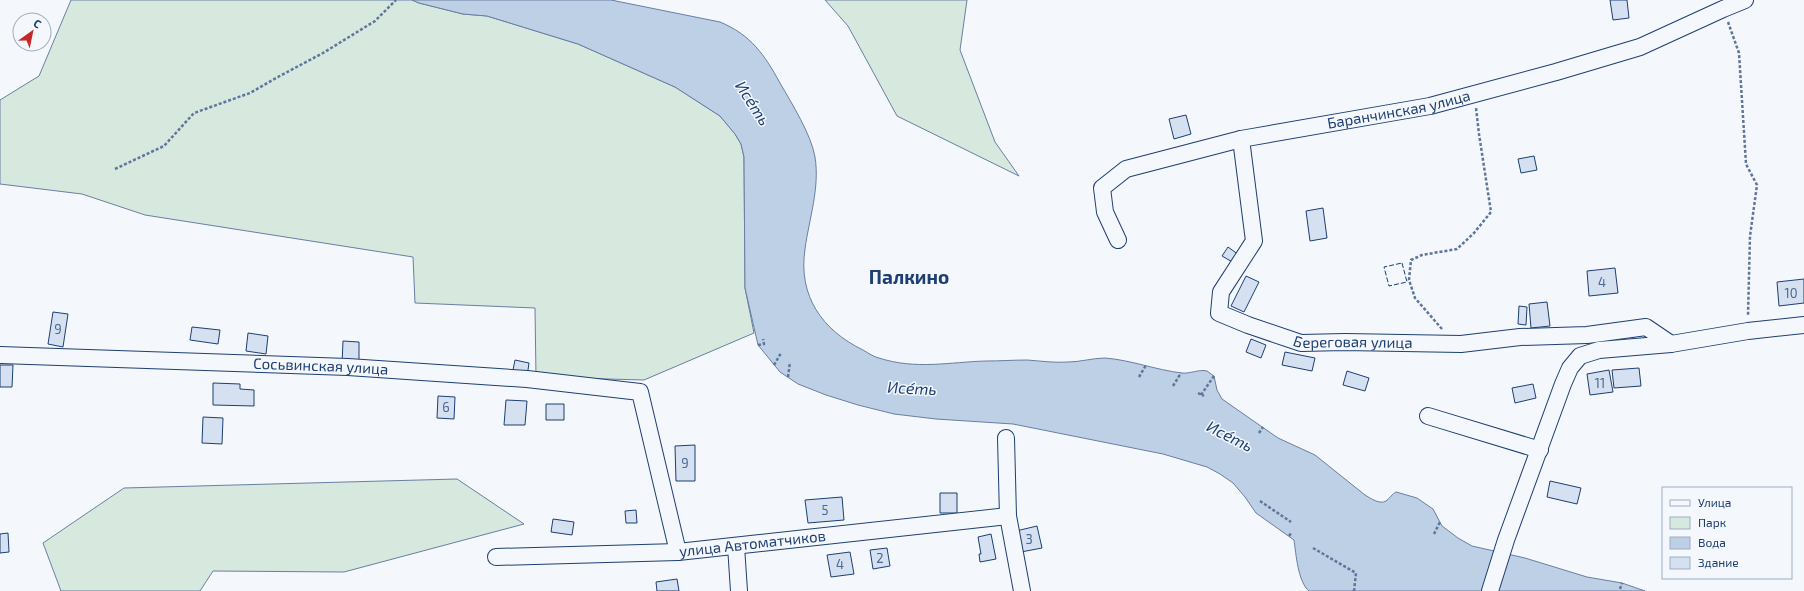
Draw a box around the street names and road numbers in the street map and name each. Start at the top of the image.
street label: Баранчинская улица [1326,86,1472,132]
street label: Береговая улица [1291,331,1413,352]
street label: Сосьвинская улица [253,354,389,378]
street label: улица Автоматчиков [678,526,827,561]

